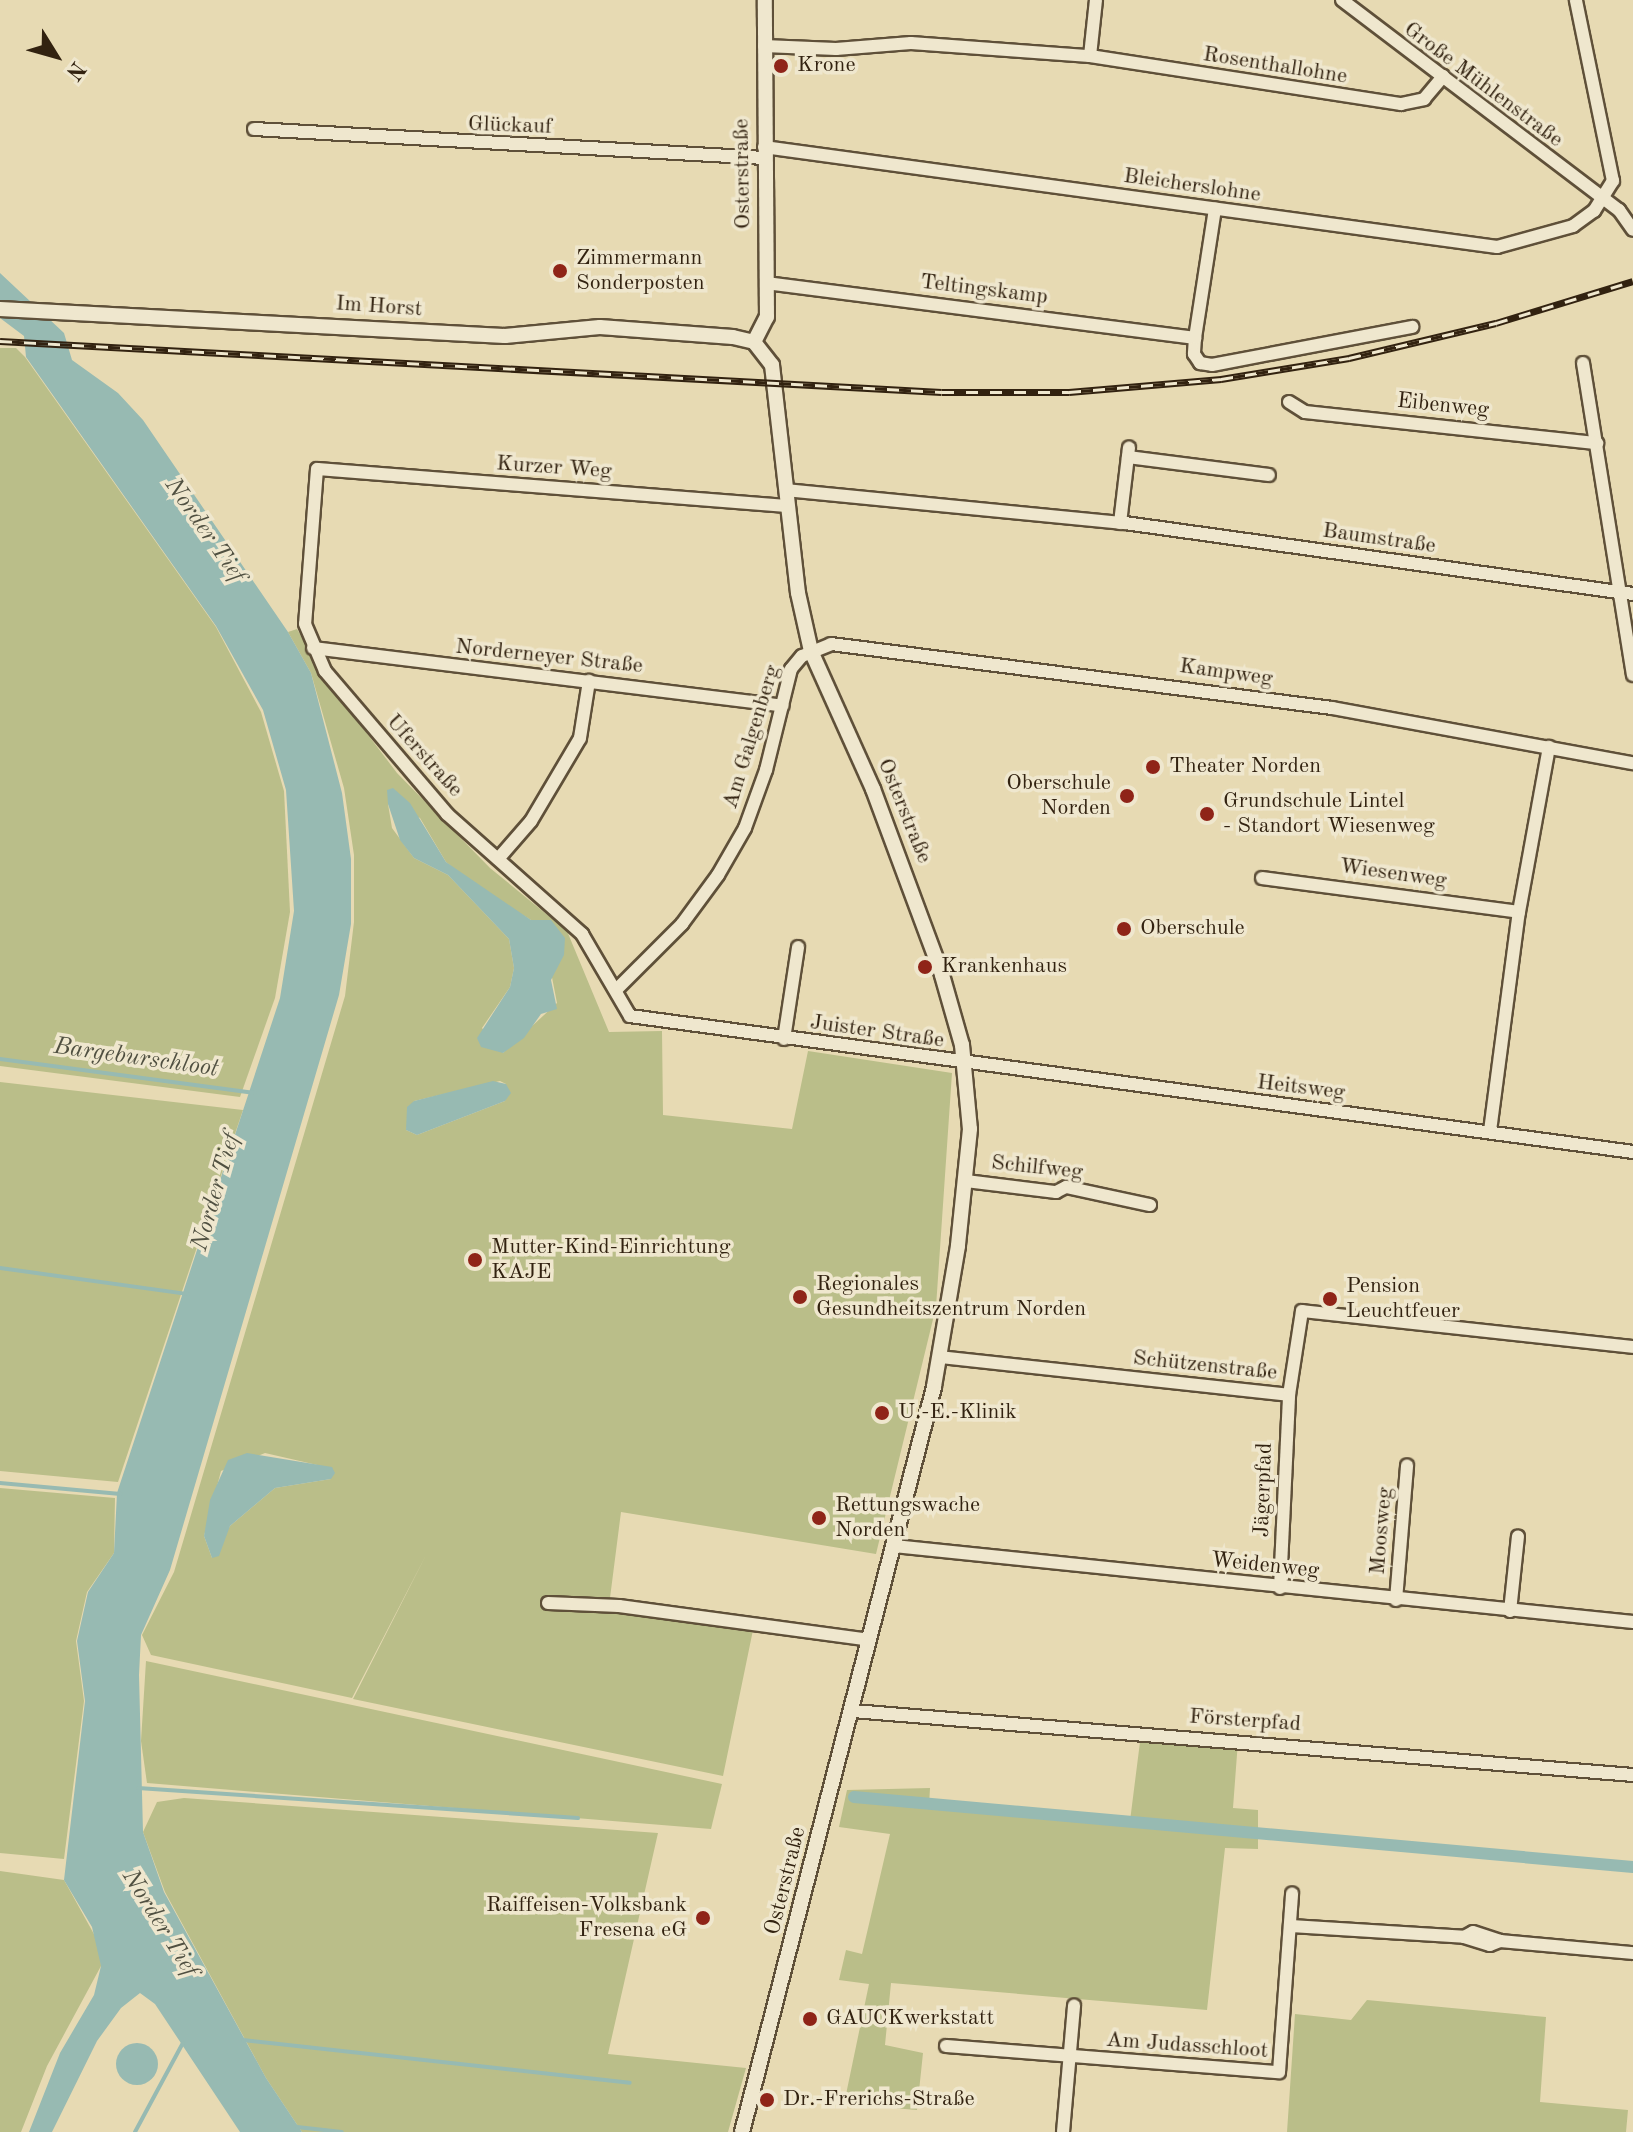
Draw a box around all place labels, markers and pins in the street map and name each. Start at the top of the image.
place label: Krone [797,53,856,79]
marker: Krone [772,57,790,75]
place label: Zimmermann Sonderposten [576,245,705,296]
marker: Zimmermann Sonderposten [551,262,569,280]
place label: Theater Norden [1169,754,1321,780]
marker: Theater Norden [1144,758,1162,776]
place label: Oberschule Norden [1006,770,1111,822]
marker: Oberschule Norden [1118,787,1136,805]
place label: Grundschule Lintel - Standort Wiesenweg [1223,788,1435,840]
marker: Grundschule Lintel - Standort Wiesenweg [1198,805,1216,823]
place label: Oberschule [1140,916,1245,942]
marker: Oberschule [1115,920,1133,938]
place label: Krankenhaus [941,954,1067,980]
marker: Krankenhaus [916,958,934,976]
place label: Mutter-Kind-Einrichtung KAJE [491,1234,731,1286]
marker: Mutter-Kind-Einrichtung KAJE [466,1251,484,1269]
place label: Regionales Gesundheitszentrum Norden [816,1271,1086,1322]
place label: Pension Leuchtfeuer [1346,1273,1460,1324]
marker: Regionales Gesundheitszentrum Norden [791,1288,809,1306]
marker: Pension Leuchtfeuer [1321,1290,1339,1308]
place label: U.-E.-Klinik [898,1400,1017,1426]
marker: U.-E.-Klinik [873,1404,891,1422]
place label: Rettungswache Norden [835,1492,980,1544]
marker: Rettungswache Norden [810,1509,828,1527]
place label: Raiffeisen-Volksbank Fresena eG [486,1892,687,1944]
marker: Raiffeisen-Volksbank Fresena eG [694,1909,712,1927]
place label: GAUCKwerkstatt [826,2006,994,2032]
marker: GAUCKwerkstatt [801,2010,819,2028]
place label: Dr.-Frerichs-Straße [783,2087,975,2113]
marker: Dr.-Frerichs-Straße [758,2091,776,2109]

